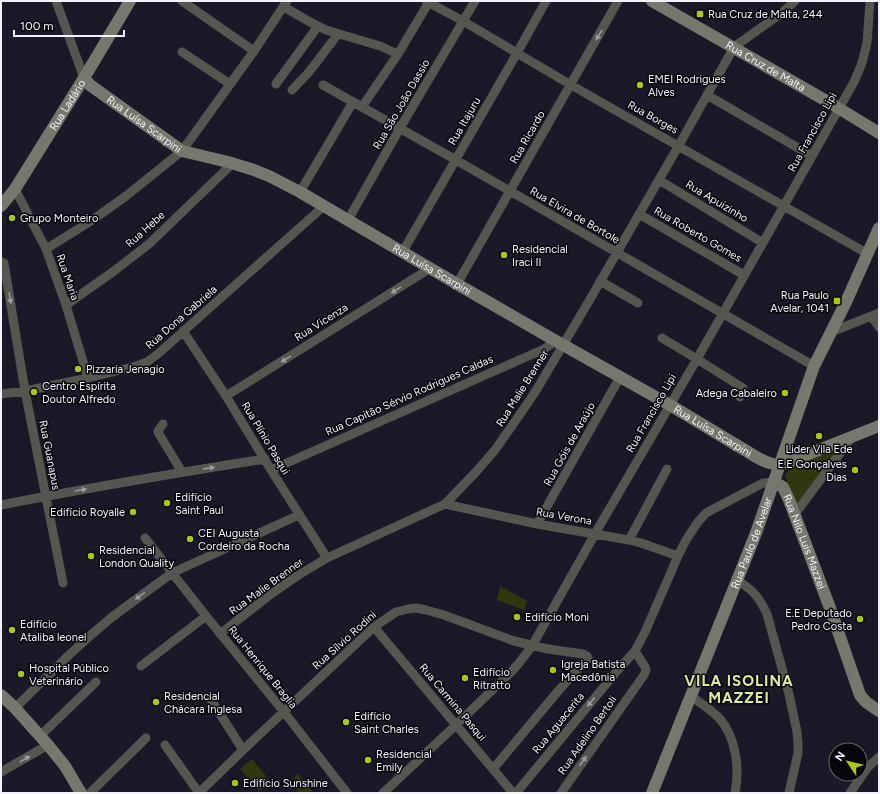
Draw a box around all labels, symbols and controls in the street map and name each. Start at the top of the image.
place label: Rua Cruz de Malta, 244 [708,8,823,21]
marker: Rua Cruz de Malta, 244 [695,9,705,19]
scale bar [14,12,124,38]
text: 100 m [20,19,54,33]
one-way arrow [596,29,603,41]
street label: Rua Cruz de Malta [723,39,808,94]
street label: Rua São João Dassio [370,57,433,152]
place label: EMEI Rodrigues Alves [648,73,726,99]
street label: Rua Ladário [47,77,88,133]
marker: EMEI Rodrigues Alves [635,80,645,90]
street label: Rua Francisco Lipi [785,90,840,174]
street label: Rua Luísa Scarpini [104,93,184,156]
street label: Rua Itajuru [446,95,483,147]
street label: Rua Borges [625,98,680,137]
street label: Rua Ricardo [507,108,548,166]
street label: Rua Apuizinho [683,178,750,225]
street label: Rua Elvira de Bortole [528,184,622,246]
street label: Rua Roberto Gomes [652,204,744,265]
street label: Rua Hebe [123,208,168,250]
place label: Grupo Monteiro [20,212,98,225]
marker: Grupo Monteiro [7,213,17,223]
street label: Rua Luísa Scarpini [390,242,474,298]
place label: Residencial Iraci II [512,243,568,269]
marker: Residencial Iraci II [499,250,509,260]
street label: Rua Maria [54,252,82,302]
street label: Rua Dona Gabriela [143,283,220,352]
one-way arrow [390,286,402,293]
place label: Rua Paulo Avelar, 1041 [770,289,829,315]
one-way arrow [7,292,13,304]
marker: Rua Paulo Avelar, 1041 [832,296,842,306]
street label: Rua Vicenza [292,301,350,344]
street label: Rua Malie Brenner [493,347,552,429]
street label: Rua Capitão Sérvio Rodrigues Caldas [323,352,495,438]
one-way arrow [280,355,292,362]
place label: Pizzaria Jenagio [86,363,165,376]
marker: Pizzaria Jenagio [73,364,83,374]
street label: Rua Francisco Lipi [624,372,679,455]
place label: Centro Espírita Doutor Alfredo [42,380,116,406]
marker: Centro Espírita Doutor Alfredo [29,387,39,397]
place label: Adega Cabaleiro [696,387,777,400]
marker: Adega Cabaleiro [780,388,790,398]
street label: Rua Plínio Pasqui [239,400,292,477]
street label: Rua Góis de Araújo [541,400,598,488]
street label: Rua Luísa Scarpini [671,403,754,460]
street label: Rua Guanapus [36,419,63,491]
marker: Lider Vila Ede [814,431,824,441]
place label: Lider Vila Ede [785,443,853,456]
place label: E.E Gonçalves Dias [777,458,847,484]
one-way arrow [203,465,215,471]
marker: E.E Gonçalves Dias [850,465,860,475]
one-way arrow [74,487,87,493]
place label: Edifício Saint Paul [175,491,223,517]
street label: Rua Nilo Luis Mazzei [780,492,828,591]
street label: Rua Paulo de Avelar [728,495,775,591]
marker: Edifício Saint Paul [162,498,172,508]
street label: Rua Verona [535,505,593,528]
place label: Edifício Royalle [50,506,125,519]
marker: Edifício Royalle [128,507,138,517]
place label: CEI Augusta Cordeiro da Rocha [198,527,290,553]
marker: CEI Augusta Cordeiro da Rocha [185,534,195,544]
place label: Residencial London Quality [99,544,174,570]
marker: Residencial London Quality [86,551,96,561]
street label: Rua Malie Brenner [227,555,306,618]
one-way arrow [135,592,146,600]
place label: E.E Deputado Pedro Costa [785,607,852,633]
street label: Rua Sílvio Rodini [310,608,379,672]
place label: Edifício Moni [525,611,589,624]
marker: Edifício Moni [512,612,522,622]
marker: E.E Deputado Pedro Costa [855,614,865,624]
place label: Edifício Ataliba leonel [20,618,86,644]
street label: Rua Henrique Braglia [225,623,300,711]
marker: Edifício Ataliba leonel [7,625,17,635]
place label: Igreja Batista Macedônia [561,658,625,684]
street label: Rua Carmina Pasqui [416,661,489,744]
place label: Hospital Público Veterinário [29,662,109,688]
marker: Igreja Batista Macedônia [548,665,558,675]
place label: Edifício Ritratto [473,666,511,692]
marker: Hospital Público Veterinário [16,669,26,679]
district label: VILA ISOLINA MAZZEI [684,672,794,707]
marker: Edifício Ritratto [460,673,470,683]
place label: Residencial Chácara Inglesa [164,690,242,716]
street label: Rua Aguacerita [530,690,587,757]
street label: Rua Adelino Bertoli [555,693,619,777]
one-way arrow [587,696,596,707]
marker: Residencial Chácara Inglesa [151,697,161,707]
place label: Edifício Saint Charles [354,710,419,736]
marker: Edifício Saint Charles [341,717,351,727]
north arrow [828,742,868,782]
place label: Residencial Emily [376,748,432,774]
text: N [832,749,848,764]
one-way arrow [19,755,30,762]
marker: Residencial Emily [363,755,373,765]
one-way arrow [579,756,587,766]
place label: Edifício Sunshine [243,777,328,790]
marker: Edifício Sunshine [230,778,240,788]

